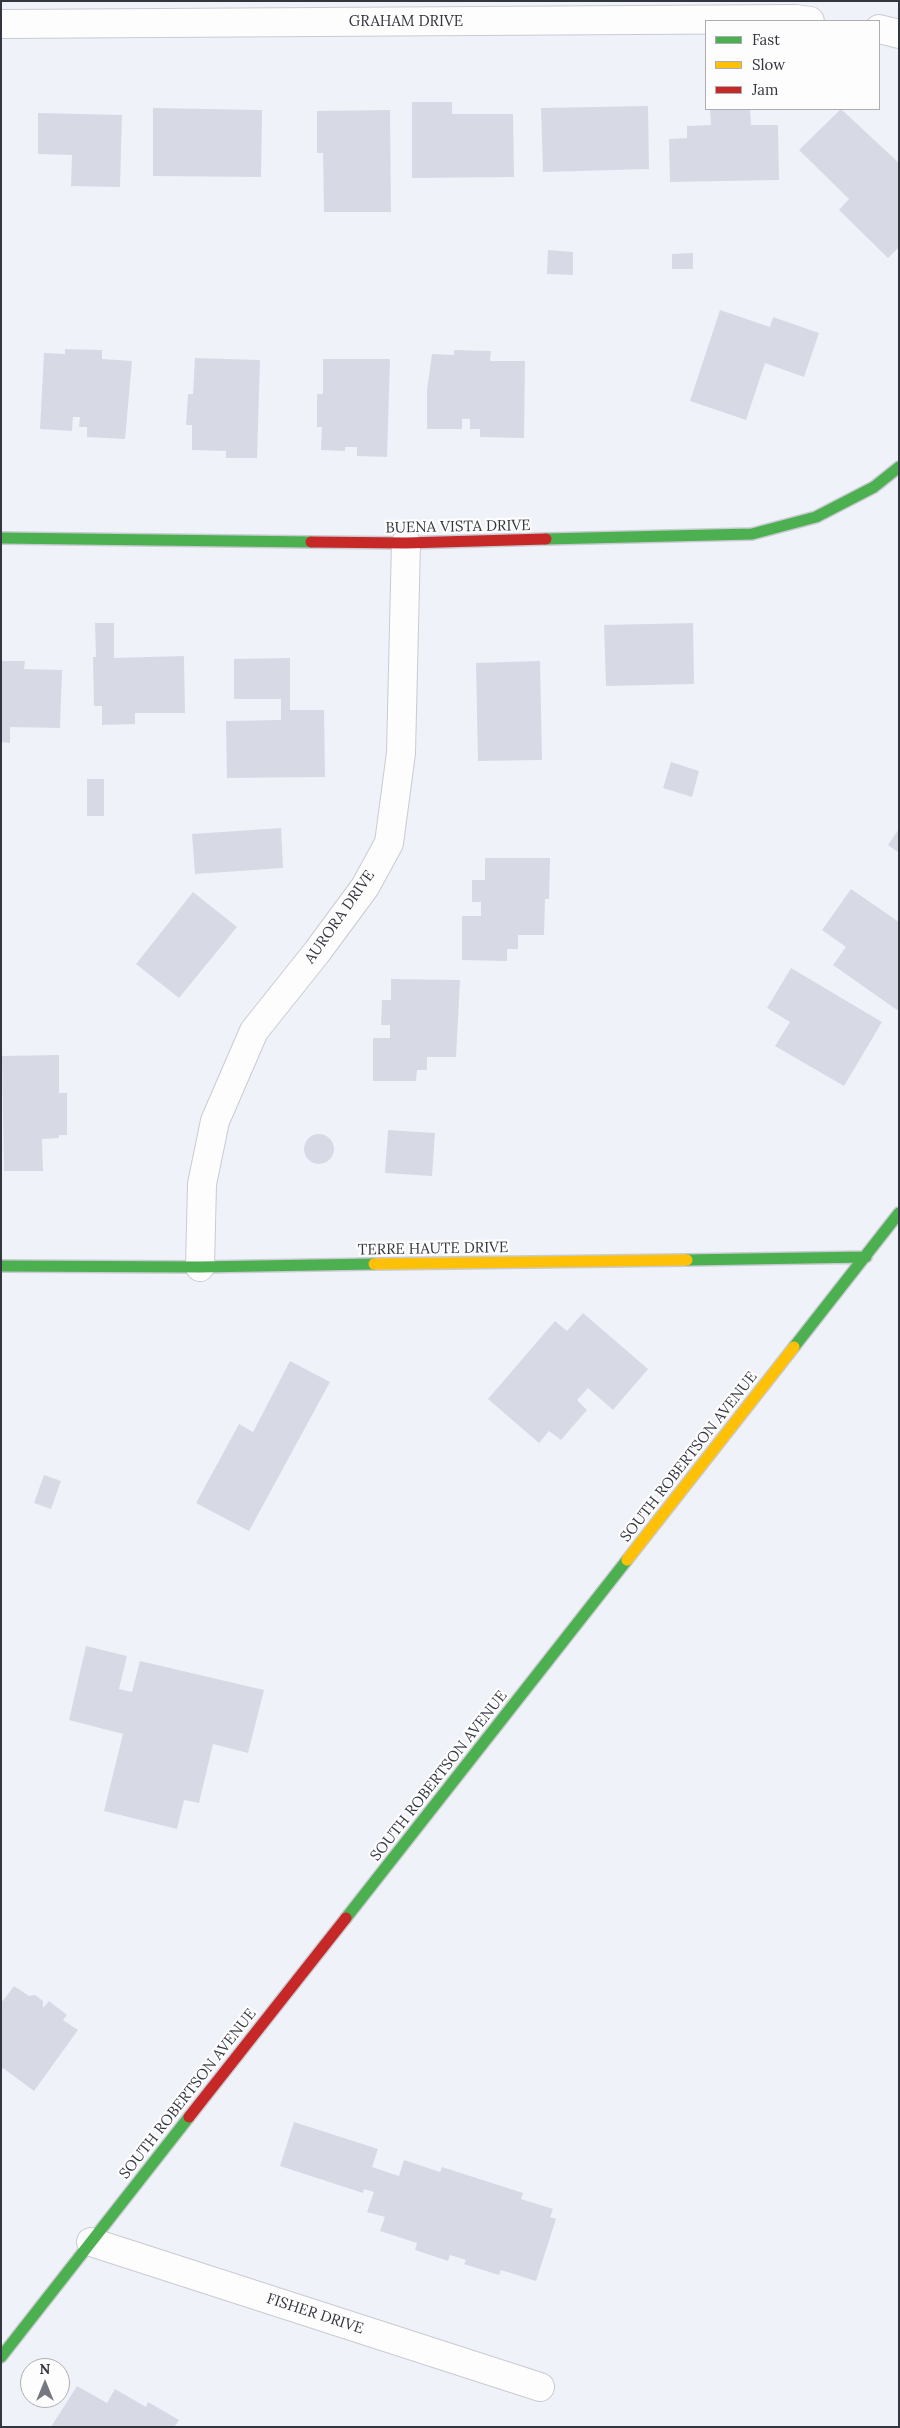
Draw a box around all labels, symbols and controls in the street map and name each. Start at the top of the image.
street label: GRAHAM DRIVE [349,13,463,31]
legend [705,20,880,110]
text: Fast [752,30,780,49]
text: Slow [752,55,785,74]
text: Jam [752,80,779,99]
street label: BUENA VISTA DRIVE [385,517,531,537]
street label: AURORA DRIVE [301,867,379,967]
street label: TERRE HAUTE DRIVE [358,1239,508,1259]
street label: SOUTH ROBERTSON AVENUE [617,1368,761,1546]
street label: SOUTH ROBERTSON AVENUE [367,1687,511,1865]
street label: SOUTH ROBERTSON AVENUE [116,2005,260,2183]
street label: FISHER DRIVE [264,2290,366,2338]
north arrow [20,2358,70,2408]
text: N [40,2360,50,2378]

